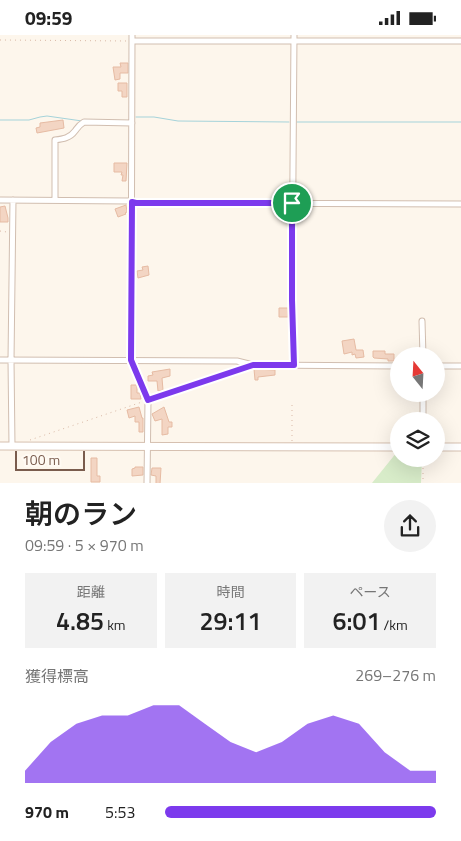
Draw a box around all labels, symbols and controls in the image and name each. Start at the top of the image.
text: 09:59 [25,3,72,32]
pin [271,182,313,224]
icon: arrive [278,189,306,217]
north arrow [390,347,445,403]
map controls [390,347,445,467]
button: layers [390,412,445,467]
scale bar [15,448,85,472]
text: 100 m [22,449,60,470]
text: 朝のラン [25,492,137,535]
button: share [384,500,436,552]
text: 09:59 · 5 × 970 m [25,533,144,557]
text: 距離 [77,581,105,602]
text: 時間 [216,581,244,602]
text: ペース [350,581,391,602]
text: 4.85 [56,602,104,640]
text: 29:11 [200,602,261,640]
text: 6:01 [333,602,381,640]
text: km [104,614,126,635]
text: /km [381,614,408,635]
text: 269–276 m [355,663,436,687]
text: 獲得標高 [25,664,89,688]
text: 970 m [25,800,69,824]
text: 5:53 [105,800,135,824]

